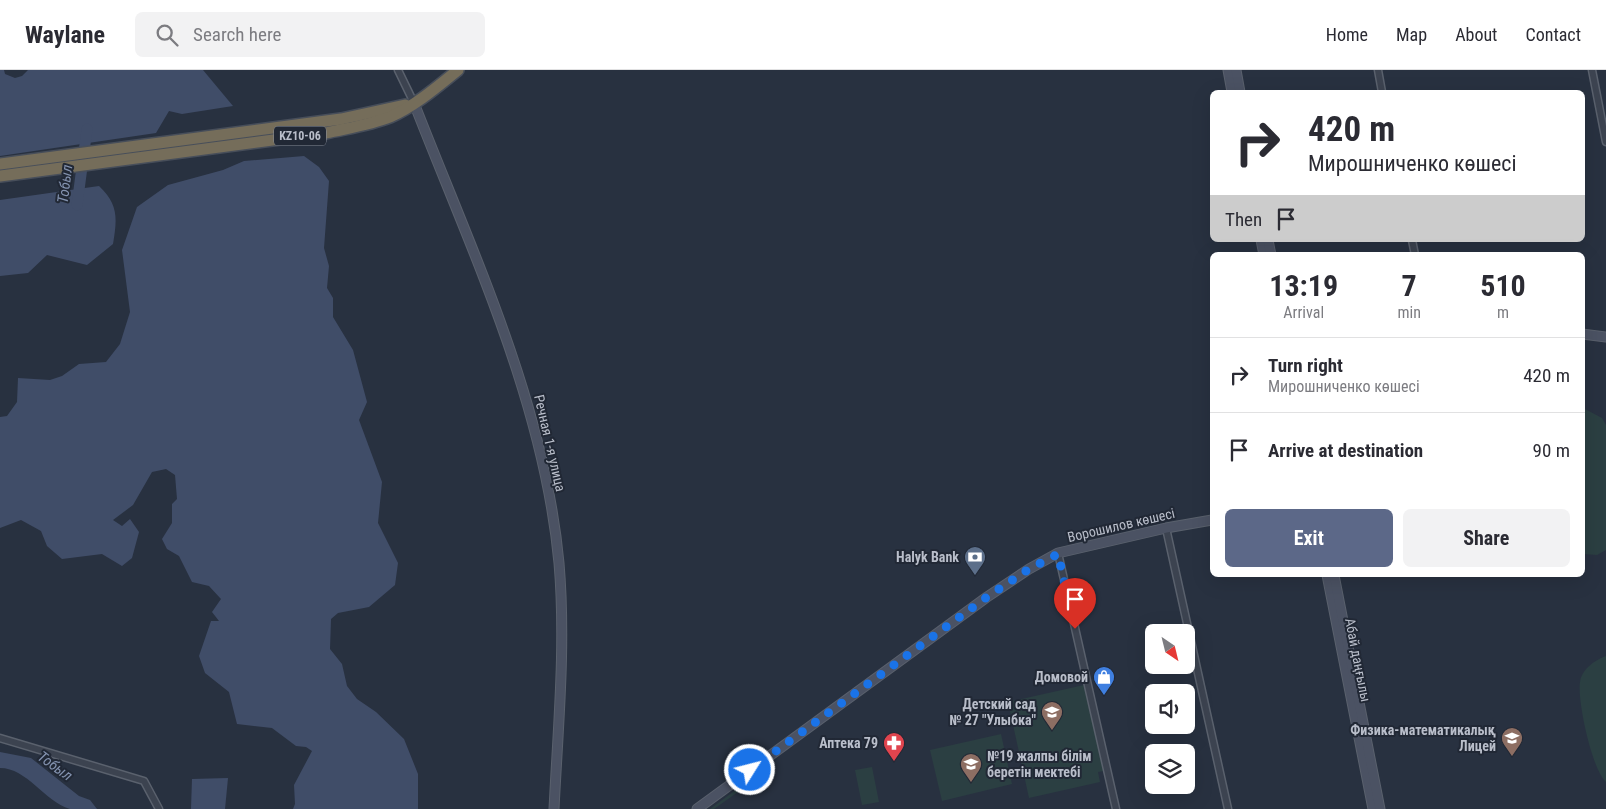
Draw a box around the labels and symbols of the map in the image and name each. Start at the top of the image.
road number: KZ10-06 [274,126,326,146]
water label: Тобыл [54,164,76,204]
street label: Речная 1-я улица [531,393,569,493]
street label: Ворошилов көшесі [1066,505,1176,545]
bank icon: Halyk Bank [963,545,987,576]
place label: Halyk Bank [896,549,959,565]
pin [1054,578,1096,629]
street label: Абай даңғылы [1342,617,1374,703]
north arrow [1145,624,1195,674]
shop icon: Домовой [1092,665,1116,696]
place label: Домовой [1035,669,1088,685]
place label: Детский сад № 27 "Улыбка" [949,696,1036,728]
school or university icon: Детский сад № 27 "Улыбка" [1040,700,1064,731]
place label: Физика-математикалық Лицей [1350,722,1496,754]
school or university icon: Физика-математикалық Лицей [1500,726,1524,757]
pharmacy icon: Аптека 79 [882,731,906,762]
place label: Аптека 79 [819,735,878,751]
position arrow [723,743,775,795]
water label: Тобыл [34,747,76,785]
place label: №19 жалпы білім беретін мектебі [987,748,1092,780]
school or university icon: №19 жалпы білім беретін мектебі [959,752,983,783]

